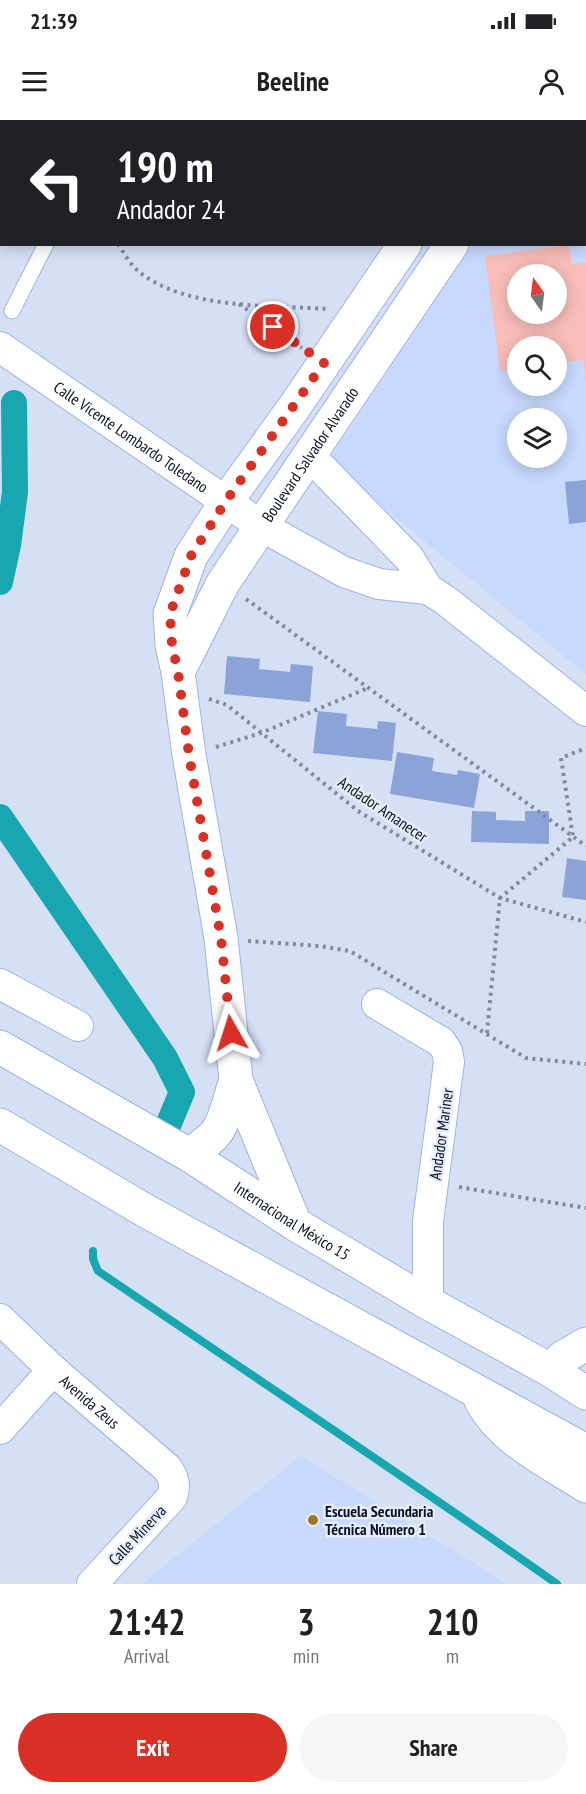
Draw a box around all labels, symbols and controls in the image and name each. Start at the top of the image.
text: 21:39 [30,7,78,35]
text: Beeline [257,64,329,98]
icon: menu [18,65,51,98]
icon: person [535,65,568,98]
text: 190 m [117,139,214,194]
icon: left [18,144,96,222]
text: Andador 24 [117,192,225,226]
north arrow [507,264,567,324]
map controls [507,264,567,468]
pin [247,301,298,352]
icon: arrive [256,310,289,343]
button: search [507,336,567,396]
street label: Calle Vicente Lombardo Toledano [50,377,212,497]
street label: Boulevard Salvador Alvarado [257,383,363,526]
button: layers [507,408,567,468]
street label: Andador Amanecer [335,772,432,847]
position arrow [199,1001,263,1065]
street label: Andador Mariner [425,1086,457,1181]
street label: Internacional México 15 [230,1177,354,1264]
street label: Avenida Zeus [56,1370,124,1433]
street label: Calle Minerva [104,1501,170,1569]
place label: Escuela Secundaria Técnica Número 1 [325,1501,434,1539]
marker: Escuela Secundaria Técnica Número 1 [306,1513,320,1527]
text: 21:42 [108,1598,185,1645]
text: 3 [297,1598,315,1645]
text: 210 [427,1598,478,1645]
text: Arrival [124,1643,169,1669]
text: min [293,1643,319,1669]
text: m [446,1643,459,1669]
button: Exit [18,1713,287,1782]
button: Share [299,1713,568,1782]

